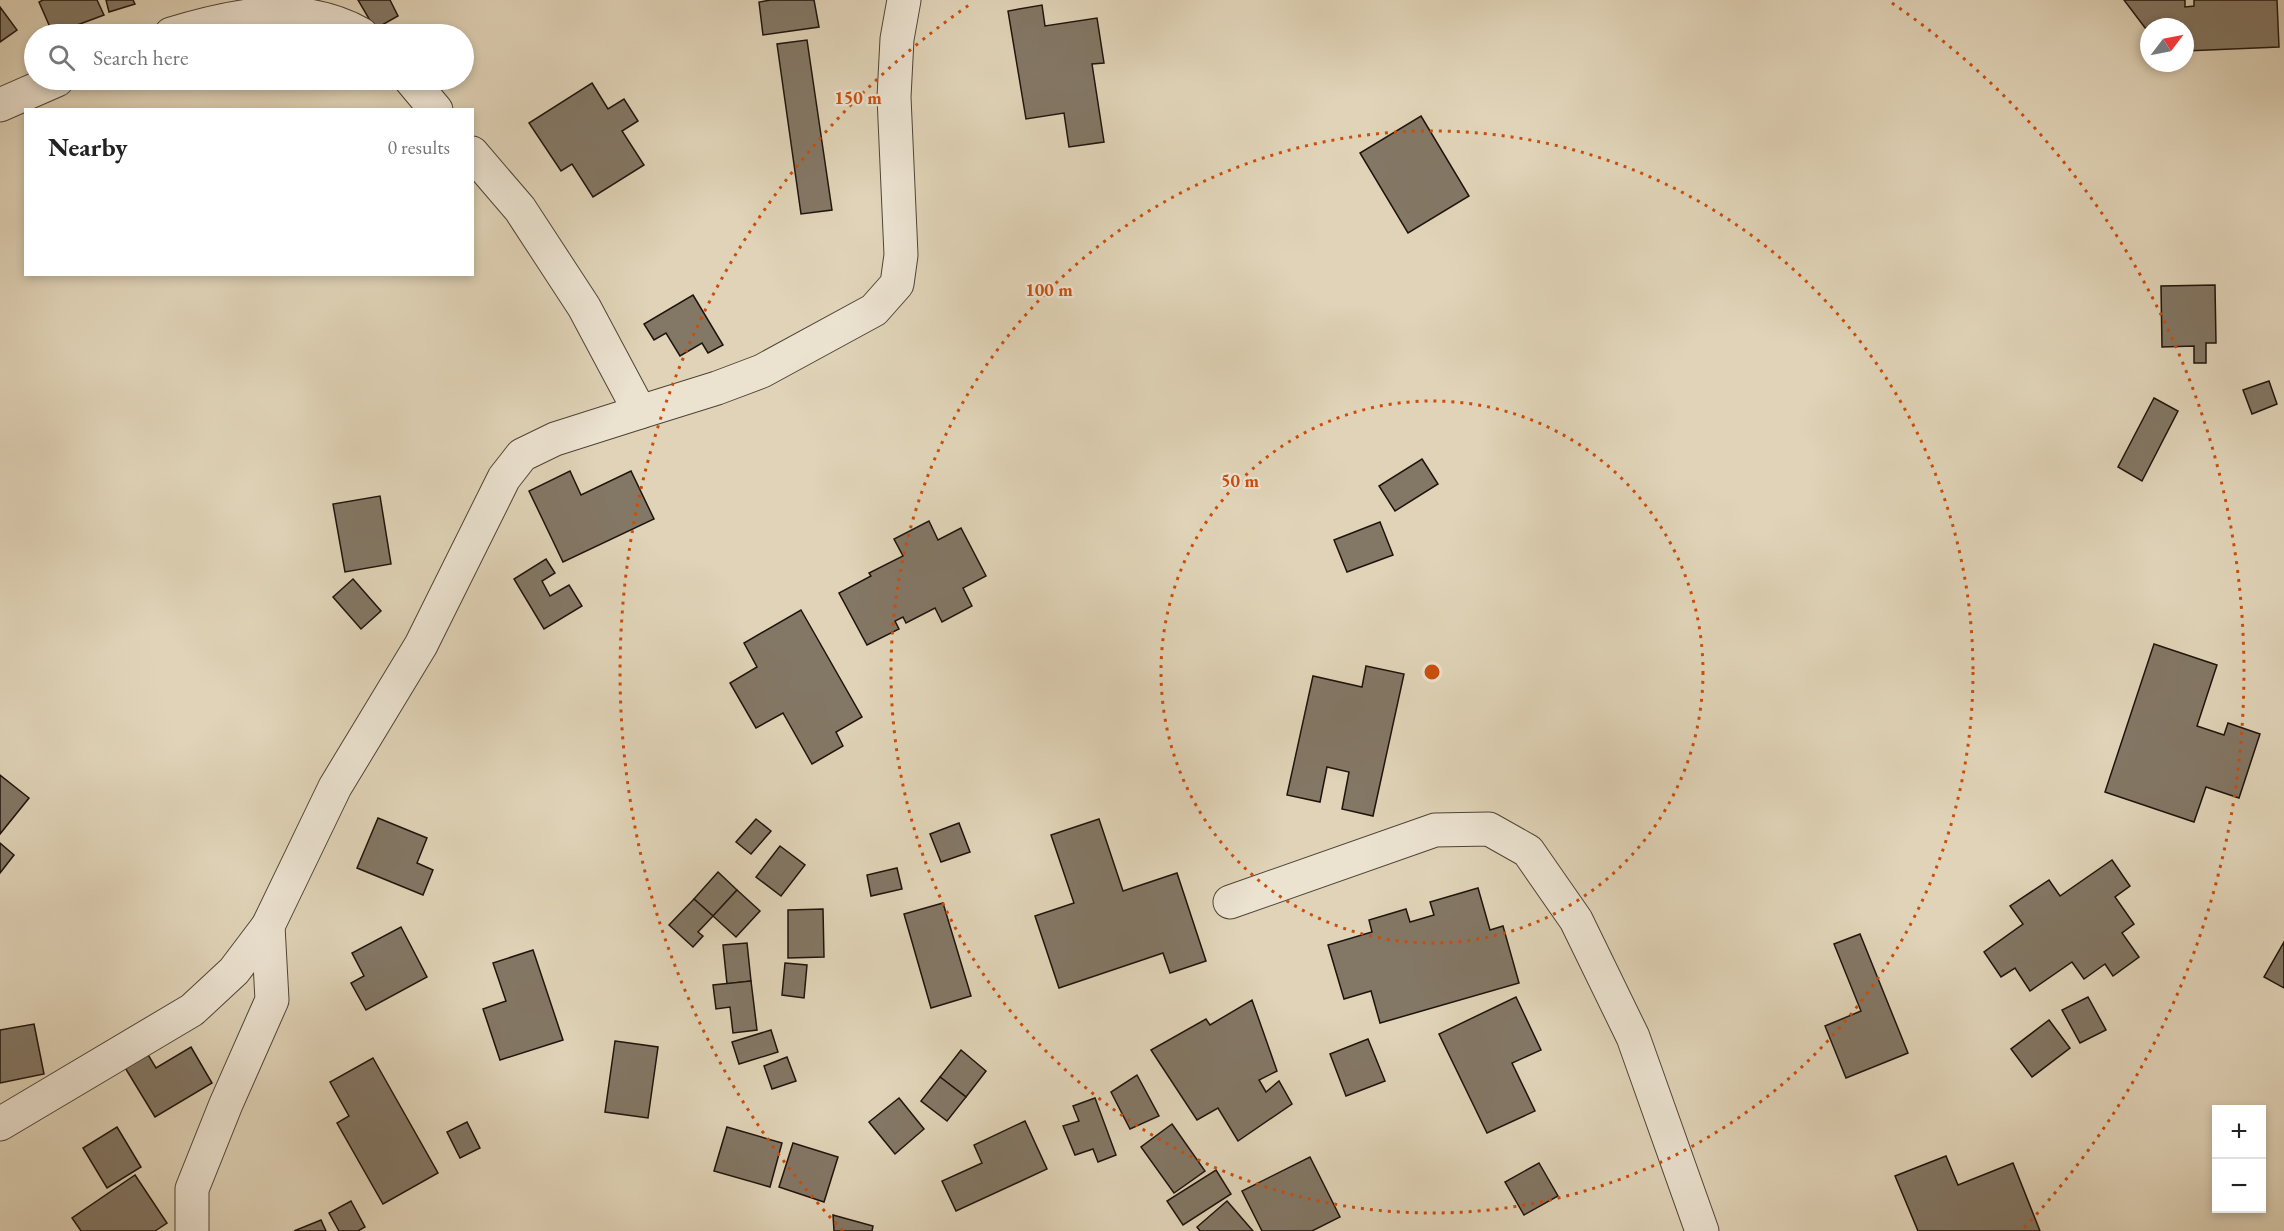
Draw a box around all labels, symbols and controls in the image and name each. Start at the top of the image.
north arrow [2140,18,2194,72]
search box [24,24,474,90]
icon: search [45,41,78,74]
text: Search here [93,43,188,72]
text: 150 m [834,86,882,109]
text: Nearby [48,130,128,164]
text: 0 results [387,134,450,160]
text: 100 m [1025,278,1073,301]
text: 50 m [1221,469,1259,492]
centre of rings [1422,662,1442,682]
map controls [2212,1105,2266,1213]
button: + [2212,1105,2266,1159]
button: − [2212,1159,2266,1213]

